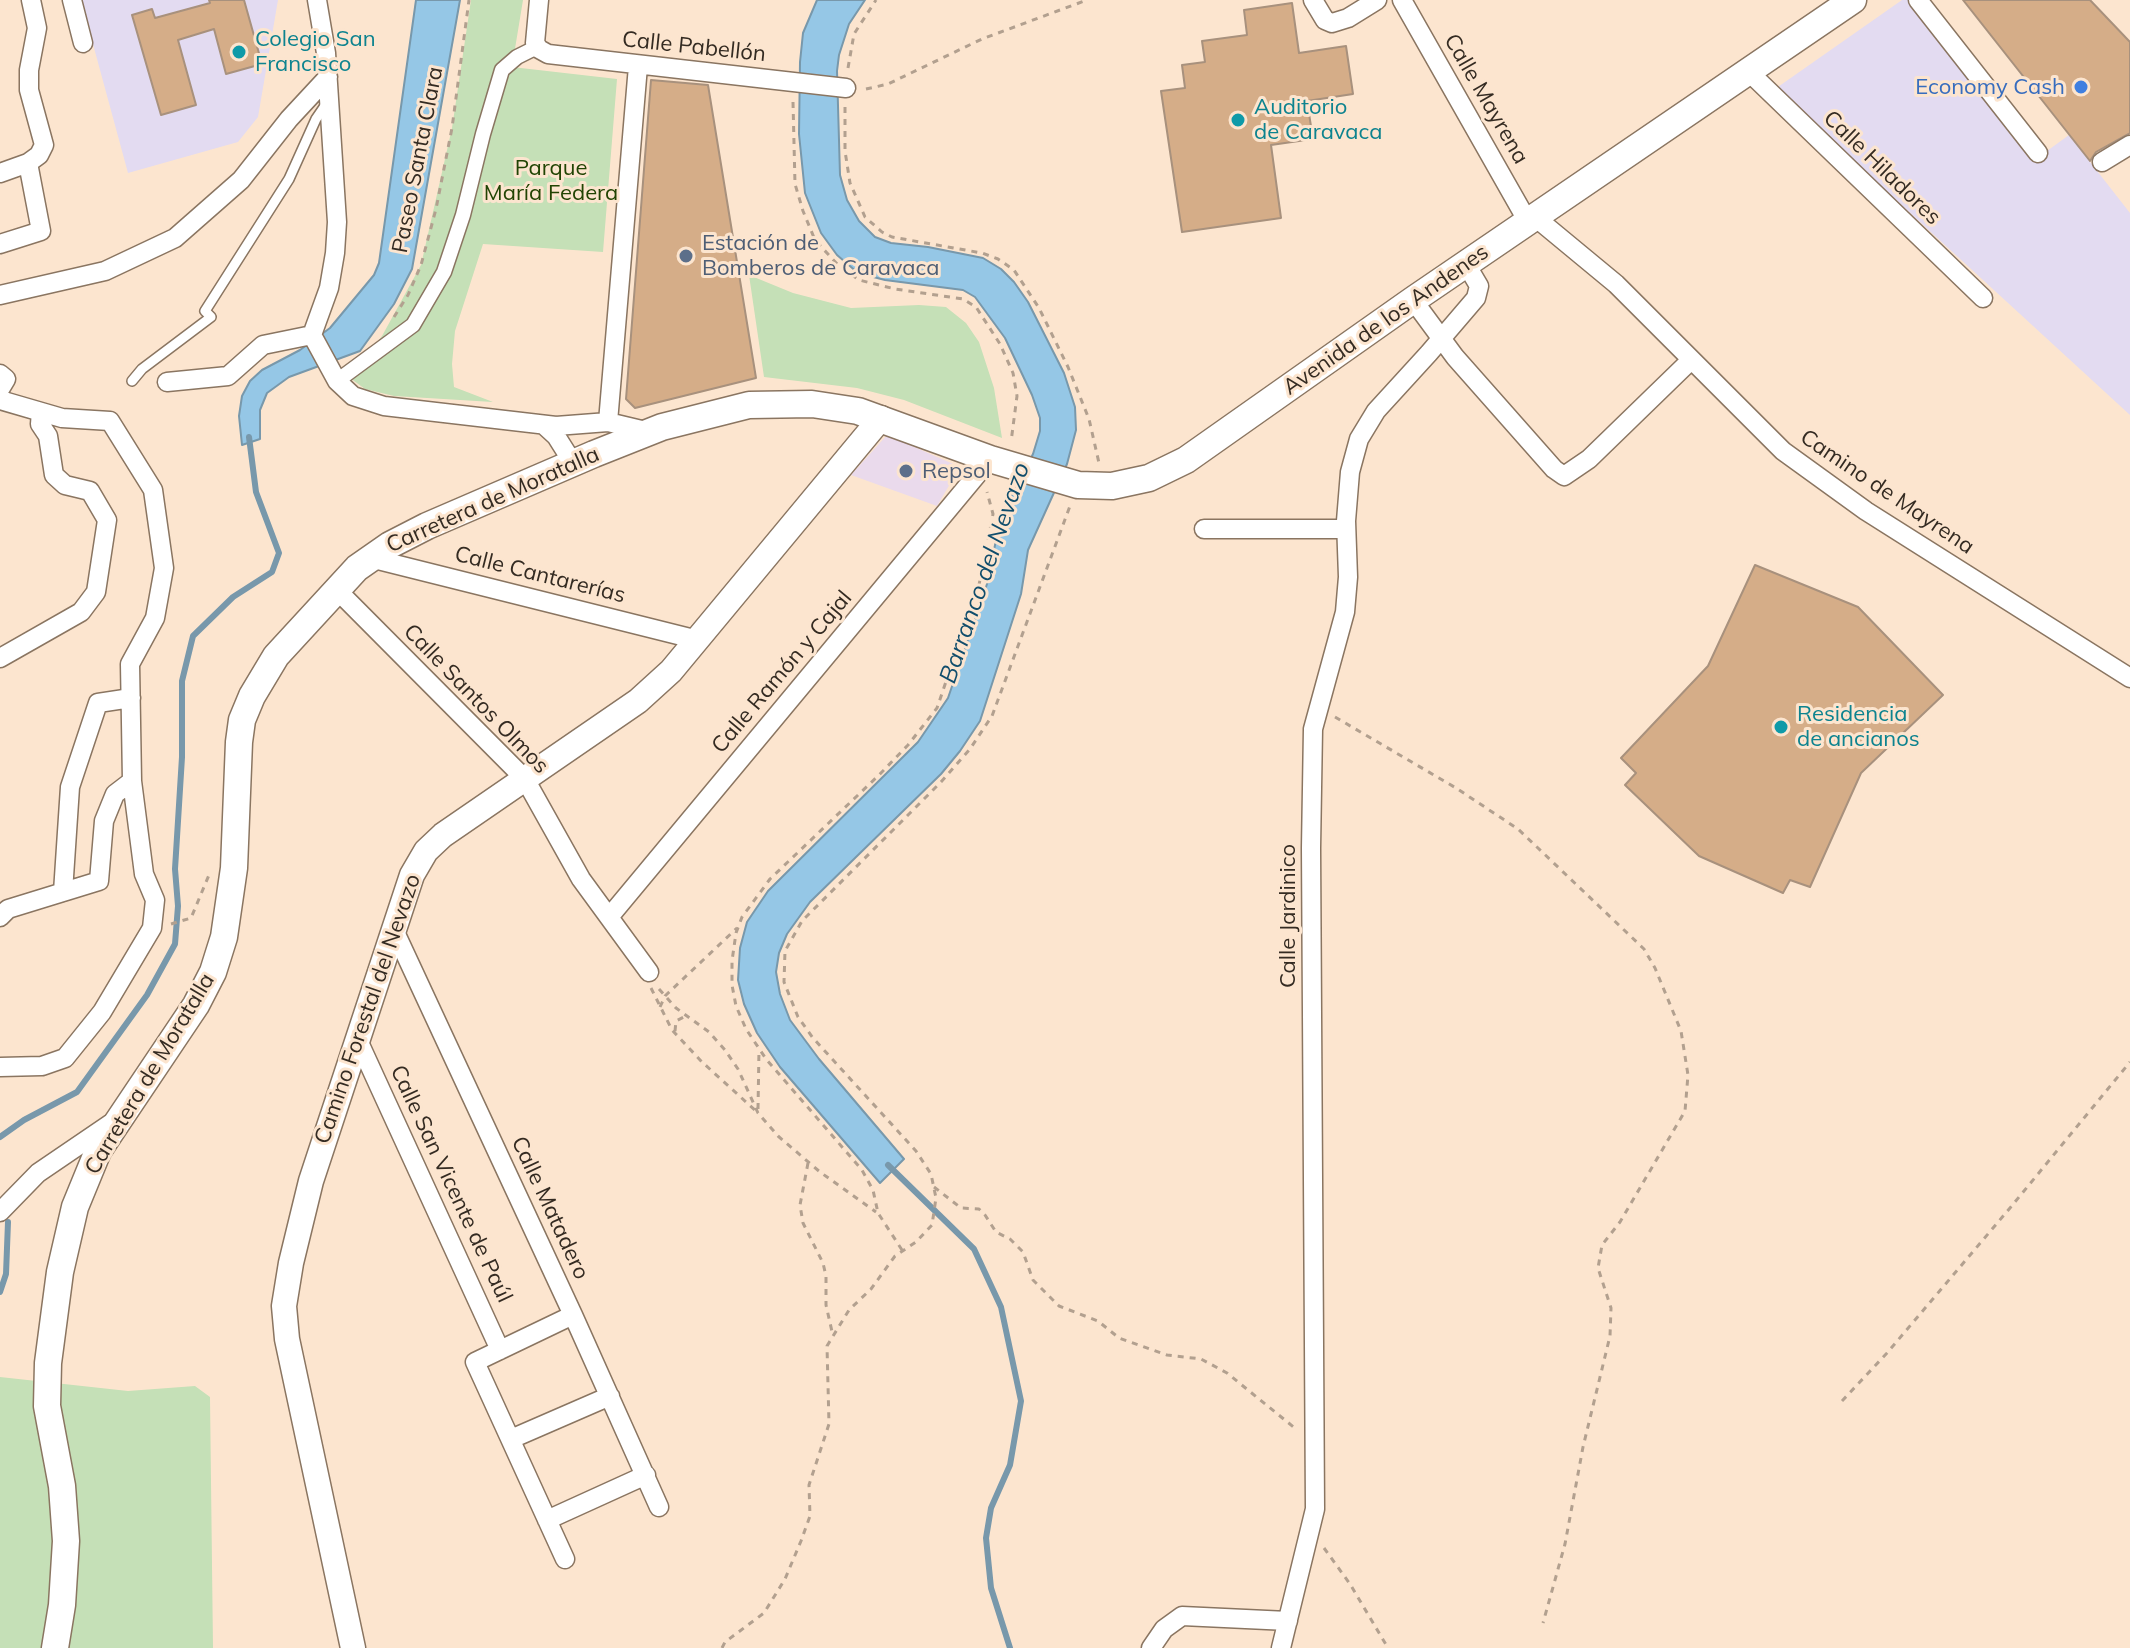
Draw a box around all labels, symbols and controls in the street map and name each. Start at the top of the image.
place label: Colegio San Francisco [255,26,376,78]
street label: Calle Pabellón [621,26,767,68]
street label: Calle Mayrena [1438,29,1534,169]
marker: Colegio San Francisco [230,43,248,61]
street label: Paseo Santa Clara [387,65,449,255]
place label: Economy Cash [1915,74,2065,100]
marker: Economy Cash [2072,78,2090,96]
place label: Auditorio de Caravaca [1254,94,1382,146]
street label: Calle Hiladores [1818,105,1946,231]
marker: Auditorio de Caravaca [1229,111,1247,129]
park label: Parque María Federa [484,155,618,206]
place label: Estación de Bomberos de Caravaca [702,230,939,282]
street label: Avenida de los Andenes [1278,239,1494,401]
marker: Estación de Bomberos de Caravaca [677,247,695,265]
street label: Camino de Mayrena [1795,424,1979,560]
street label: Carretera de Moratalla [383,441,603,559]
place label: Repsol [922,458,991,484]
water label: Barranco del Nevazo [934,459,1036,687]
marker: Repsol [897,462,915,480]
street label: Calle Cantarerías [452,541,628,609]
street label: Calle Ramón y Cajal [706,585,858,759]
street label: Calle Santos Olmos [398,619,554,779]
place label: Residencia de ancianos [1797,701,1920,752]
marker: Residencia de ancianos [1772,718,1790,736]
street label: Calle Jardinico [1275,844,1301,988]
street label: Camino Forestal del Nevazo [309,871,427,1147]
street label: Carretera de Moratalla [79,969,221,1179]
street label: Calle San Vicente de Paúl [384,1061,518,1307]
street label: Calle Matadero [505,1132,595,1284]

